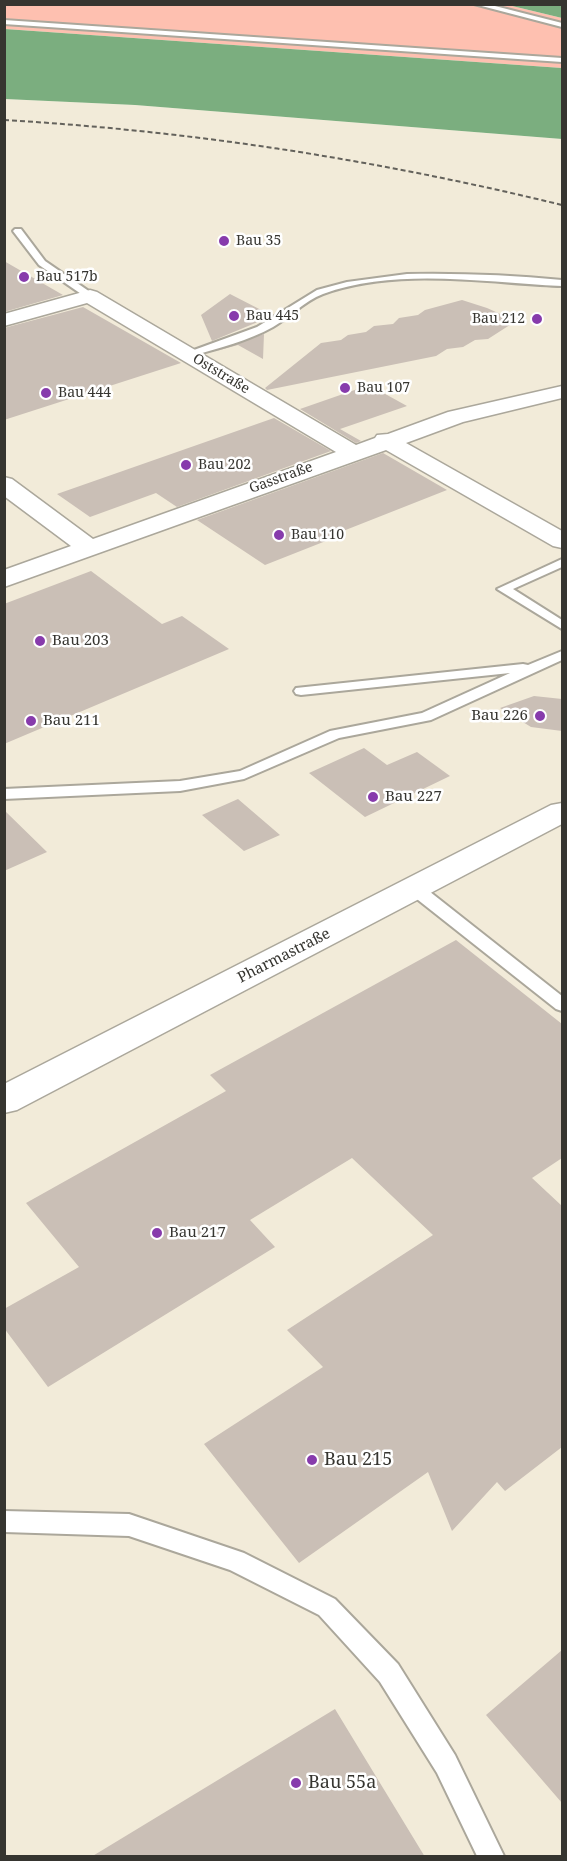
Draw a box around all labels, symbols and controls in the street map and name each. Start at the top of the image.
place label: Bau 35 [236,233,281,249]
marker: Bau 35 [217,234,231,248]
place label: Bau 517b [36,269,98,285]
marker: Bau 517b [17,270,31,284]
place label: Bau 445 [246,308,299,324]
marker: Bau 445 [227,309,241,323]
place label: Bau 212 [472,311,525,327]
marker: Bau 212 [530,312,544,326]
street label: Oststraße [189,350,253,398]
place label: Bau 107 [357,380,410,396]
marker: Bau 107 [338,381,352,395]
place label: Bau 444 [58,385,111,401]
marker: Bau 444 [39,386,53,400]
place label: Bau 202 [198,457,251,473]
marker: Bau 202 [179,458,193,472]
street label: Gasstraße [247,459,315,497]
place label: Bau 110 [291,527,344,543]
marker: Bau 110 [272,528,286,542]
place label: Bau 203 [52,632,109,650]
marker: Bau 203 [33,634,47,648]
place label: Bau 226 [471,707,528,725]
marker: Bau 226 [533,709,547,723]
place label: Bau 211 [43,712,100,730]
marker: Bau 211 [24,714,38,728]
place label: Bau 227 [385,788,442,806]
marker: Bau 227 [366,790,380,804]
street label: Pharmastraße [235,925,333,987]
place label: Bau 217 [169,1224,226,1242]
marker: Bau 217 [150,1226,164,1240]
place label: Bau 215 [324,1449,392,1471]
marker: Bau 215 [305,1453,319,1467]
place label: Bau 55a [308,1772,376,1794]
marker: Bau 55a [289,1776,303,1790]

